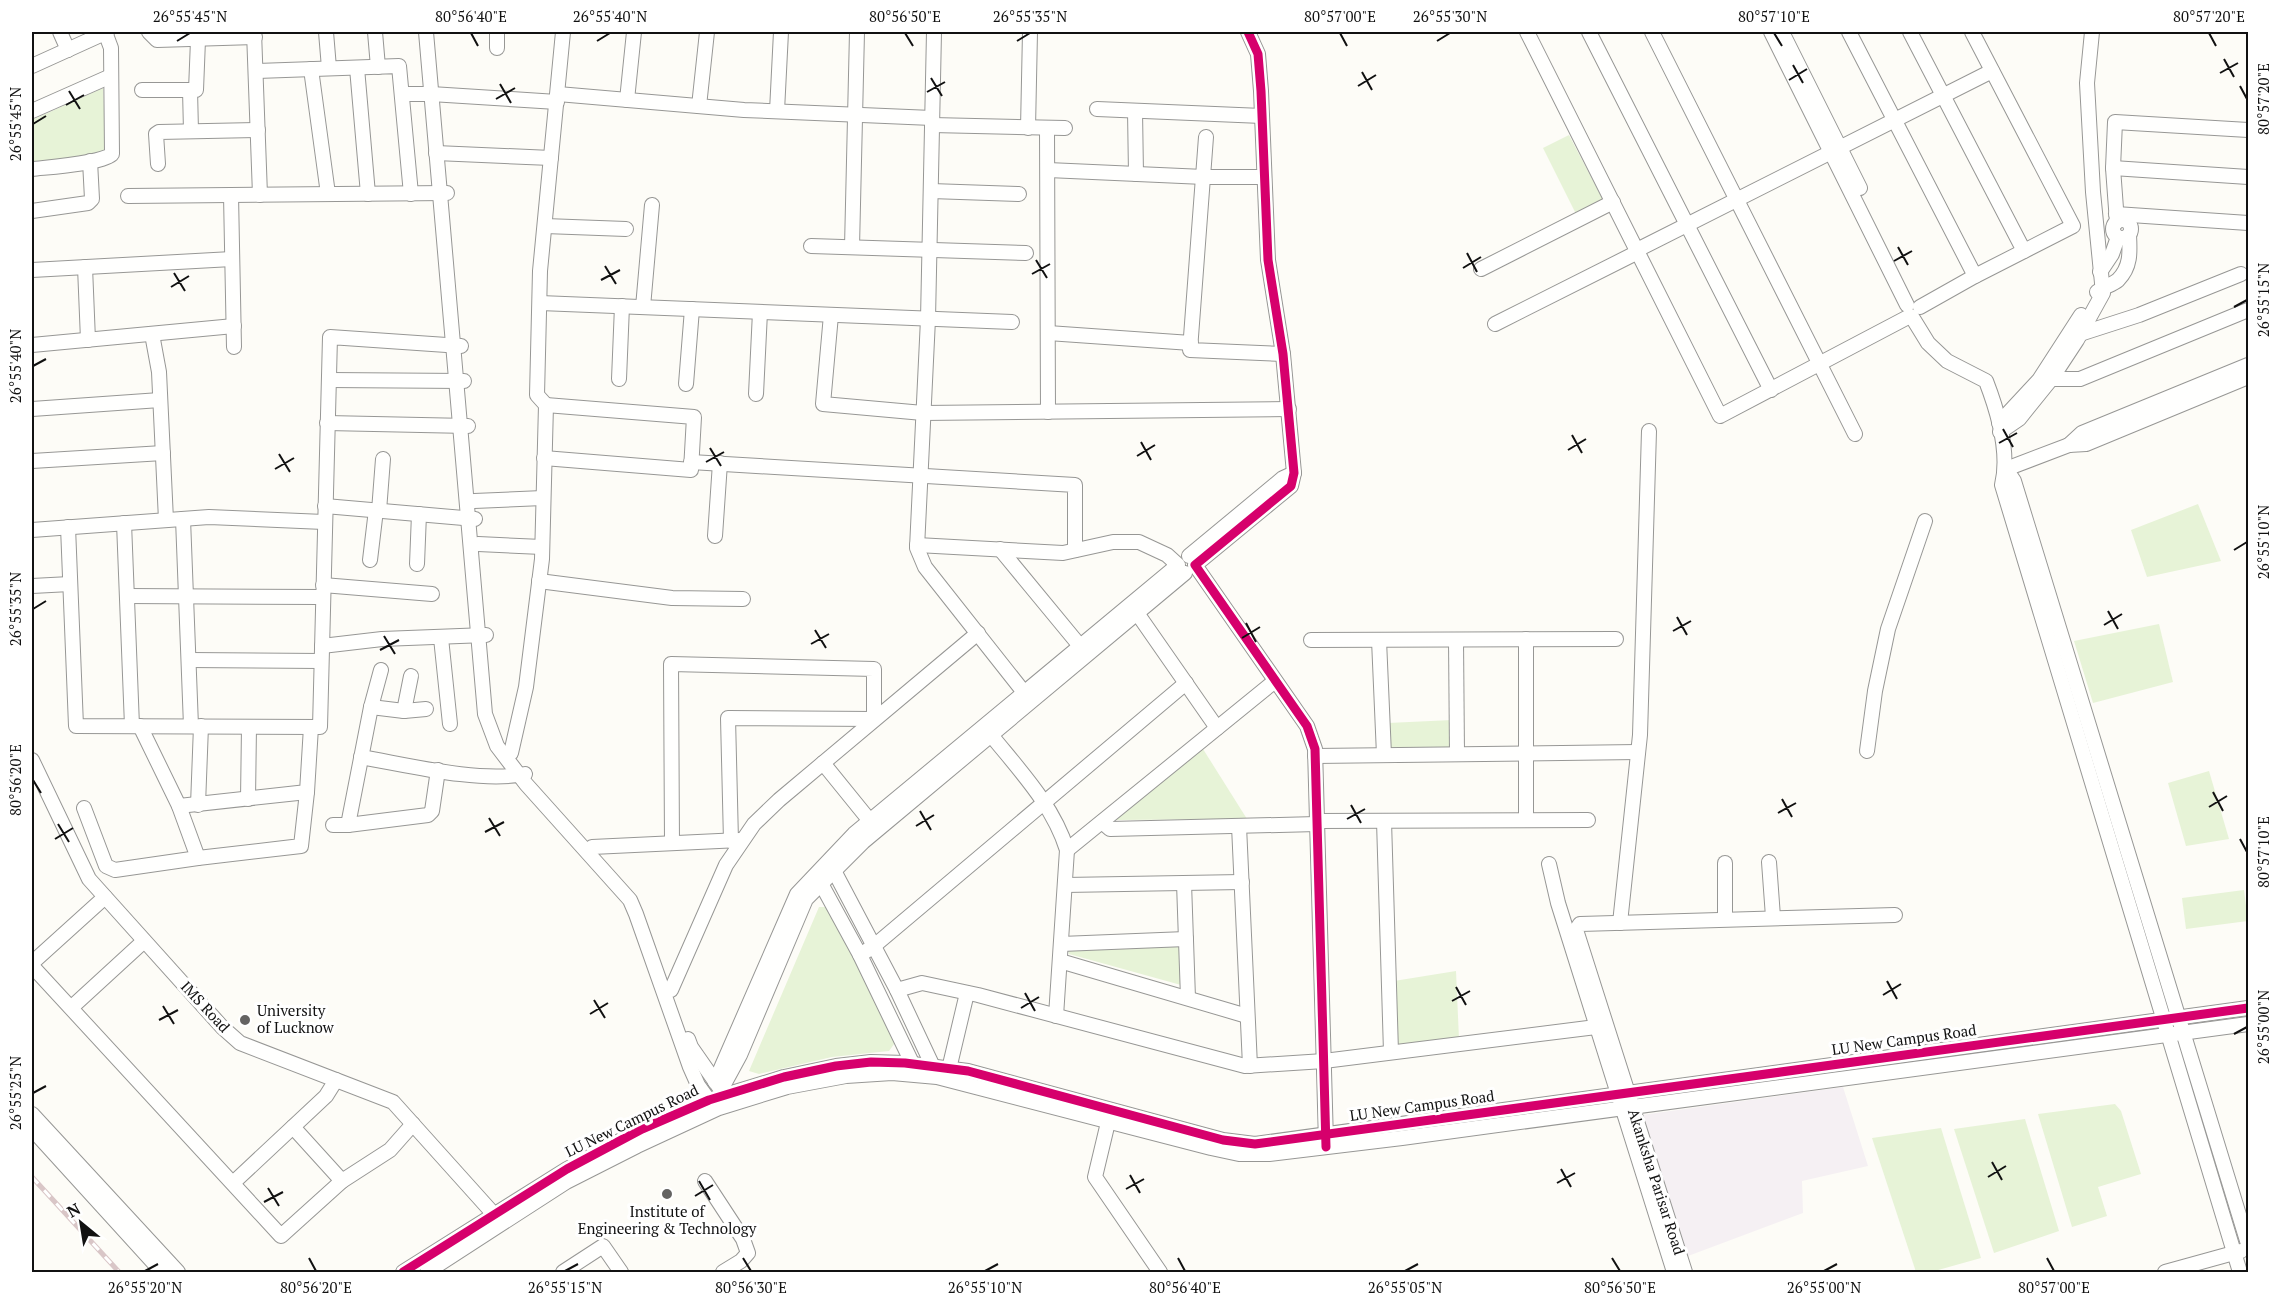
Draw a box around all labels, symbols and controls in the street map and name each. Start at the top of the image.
text: 26°55'45"N [153,6,227,26]
text: 80°56'40"E [435,6,507,26]
text: 26°55'40"N [573,6,647,26]
text: 80°56'50"E [869,6,941,26]
text: 26°55'35"N [993,6,1067,26]
text: 80°57'00"E [1304,6,1376,26]
text: 26°55'30"N [1413,6,1487,26]
text: 80°57'10"E [1738,6,1810,26]
text: 80°57'20"E [2173,6,2245,26]
text: 80°57'20"E [2253,63,2273,135]
text: 26°55'45"N [5,87,25,161]
text: 26°55'15"N [2253,263,2273,337]
text: 26°55'40"N [5,329,25,403]
text: 26°55'10"N [2253,505,2273,579]
text: 26°55'35"N [5,572,25,646]
text: 80°56'20"E [5,744,25,816]
text: 80°57'10"E [2253,816,2273,888]
street label: IMS Road [177,976,235,1036]
text: 26°55'00"N [2253,990,2273,1064]
place label: University of Lucknow [257,1000,335,1037]
marker: University of Lucknow [238,1013,252,1027]
street label: LU New Campus Road [1830,1019,1978,1059]
text: 26°55'25"N [5,1056,25,1130]
street label: LU New Campus Road [562,1079,702,1161]
street label: LU New Campus Road [1348,1085,1496,1125]
street label: Akanksha Parisar Road [1624,1106,1690,1257]
marker: Institute of Engineering & Technology [660,1187,674,1201]
north arrow [51,1193,111,1253]
text: N [63,1197,84,1223]
place label: Institute of Engineering & Technology [578,1201,757,1238]
text: 26°55'20"N [108,1277,182,1297]
text: 80°56'20"E [280,1277,352,1297]
text: 26°55'15"N [528,1277,602,1297]
text: 80°56'30"E [715,1277,787,1297]
text: 26°55'10"N [948,1277,1022,1297]
text: 80°56'40"E [1149,1277,1221,1297]
text: 26°55'05"N [1368,1277,1442,1297]
text: 80°56'50"E [1584,1277,1656,1297]
text: 26°55'00"N [1787,1277,1861,1297]
text: 80°57'00"E [2018,1277,2090,1297]

